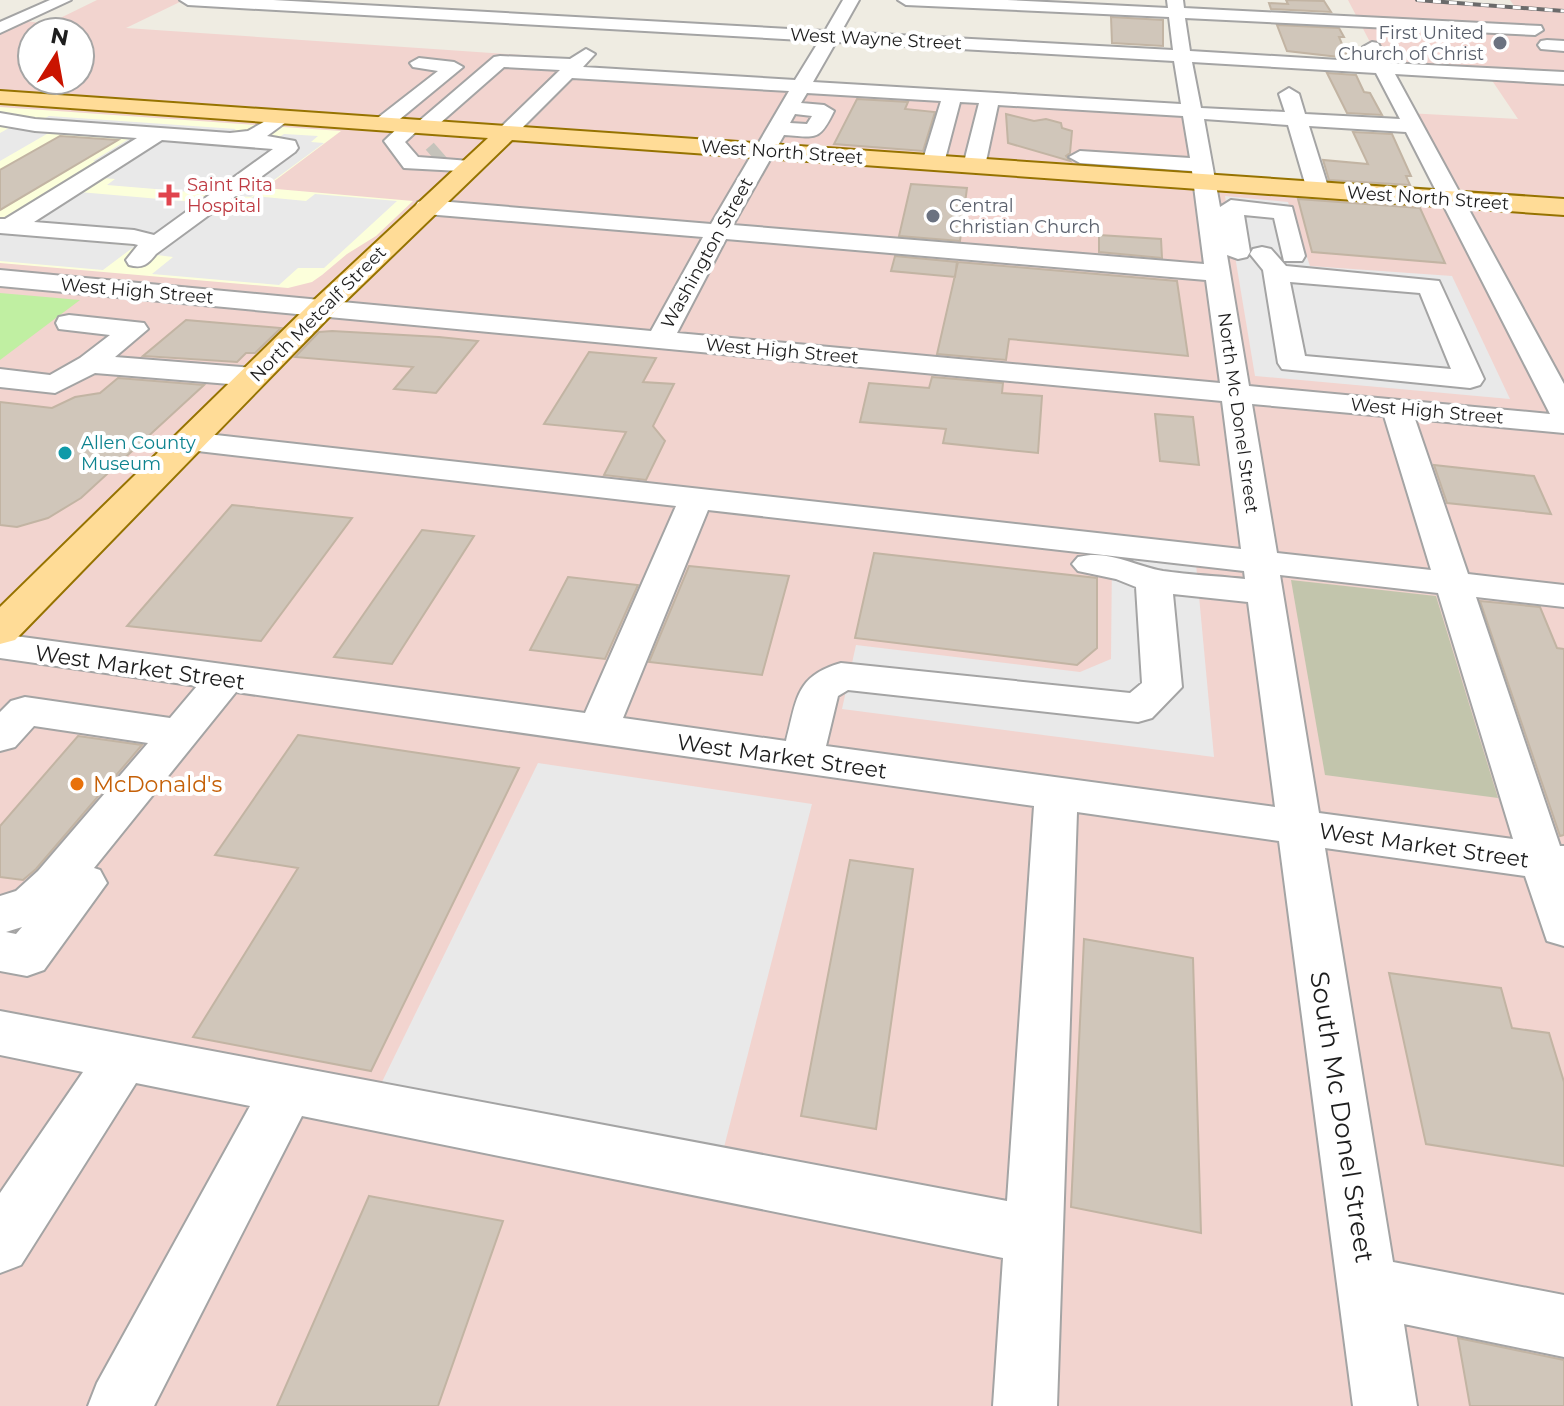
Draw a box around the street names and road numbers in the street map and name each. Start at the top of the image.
street label: West Wayne Street [790,24,962,54]
street label: West North Street [700,135,864,169]
street label: Washington Street [656,174,758,332]
street label: West North Street [1346,181,1510,215]
street label: North Metcalf Street [245,241,391,387]
street label: West High Street [59,273,215,309]
street label: North Mc Donel Street [1213,311,1263,515]
street label: West High Street [704,333,860,369]
street label: West High Street [1349,393,1505,429]
street label: West Market Street [33,639,247,696]
street label: West Market Street [675,728,889,785]
street label: West Market Street [1317,817,1531,874]
street label: South Mc Donel Street [1303,969,1381,1265]

